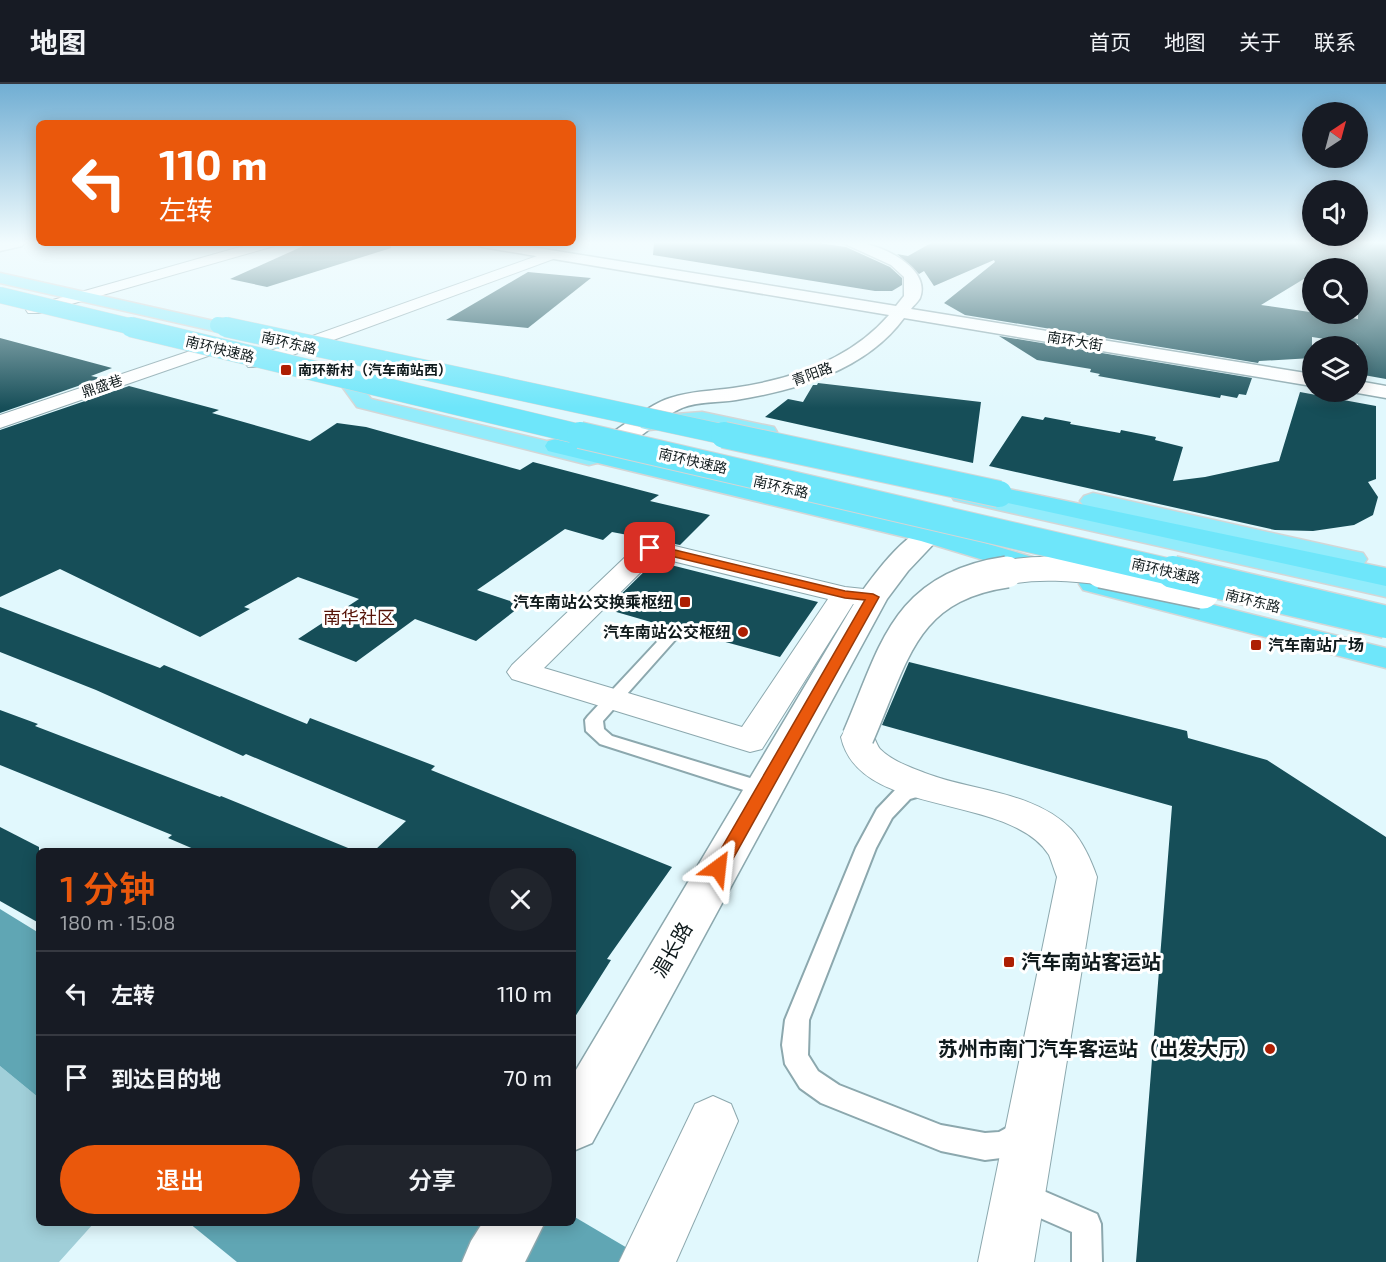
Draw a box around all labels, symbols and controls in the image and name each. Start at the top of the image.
text: 地图 [30,25,86,59]
text: 首页 [1089,29,1131,54]
text: 地图 [1164,29,1206,54]
text: 关于 [1239,29,1281,54]
text: 联系 [1314,29,1356,54]
north arrow [1302,102,1368,168]
map controls [1302,102,1368,402]
text: 110 m [159,138,268,188]
icon: left [60,144,138,222]
button: sound [1302,180,1368,246]
text: 左转 [159,193,213,225]
button: search [1302,258,1368,324]
street label: 南环东路 [260,328,318,357]
street label: 南环大街 [1046,328,1104,353]
street label: 南环快速路 [184,332,256,365]
button: layers [1302,336,1368,402]
street label: 青阳路 [789,358,834,389]
place label: 南环新村（汽车南站西） [298,361,452,378]
marker: 南环新村（汽车南站西） [279,363,293,377]
street label: 鼎盛巷 [79,371,124,400]
street label: 南环快速路 [657,444,729,477]
street label: 南环东路 [752,472,810,501]
pin [624,522,675,573]
icon: arrive [633,531,666,564]
street label: 南环快速路 [1130,554,1202,587]
street label: 南环东路 [1224,585,1282,616]
place label: 汽车南站公交换乘枢纽 [513,592,673,611]
marker: 汽车南站公交换乘枢纽 [678,595,692,609]
district label: 南华社区 [323,606,395,628]
place label: 汽车南站公交枢纽 [603,622,731,641]
marker: 汽车南站公交枢纽 [736,625,750,639]
place label: 汽车南站广场 [1268,635,1364,654]
marker: 汽车南站广场 [1249,638,1263,652]
position arrow [686,836,750,900]
text: 1 分钟 [60,866,155,909]
button: close [489,868,552,931]
text: 180 m · 15:08 [60,910,175,934]
street label: 湄长路 [646,918,697,981]
place label: 汽车南站客运站 [1021,949,1161,973]
marker: 汽车南站客运站 [1002,955,1016,969]
icon: left [60,977,93,1010]
text: 110 m [497,980,552,1006]
text: 左转 [111,981,155,1007]
place label: 苏州市南门汽车客运站（出发大厅） [938,1036,1258,1060]
marker: 苏州市南门汽车客运站（出发大厅） [1263,1042,1277,1056]
icon: arrive [60,1061,93,1094]
text: 70 m [503,1064,552,1090]
text: 到达目的地 [111,1065,221,1091]
button: 退出 [60,1145,300,1214]
button: 分享 [312,1145,552,1214]

